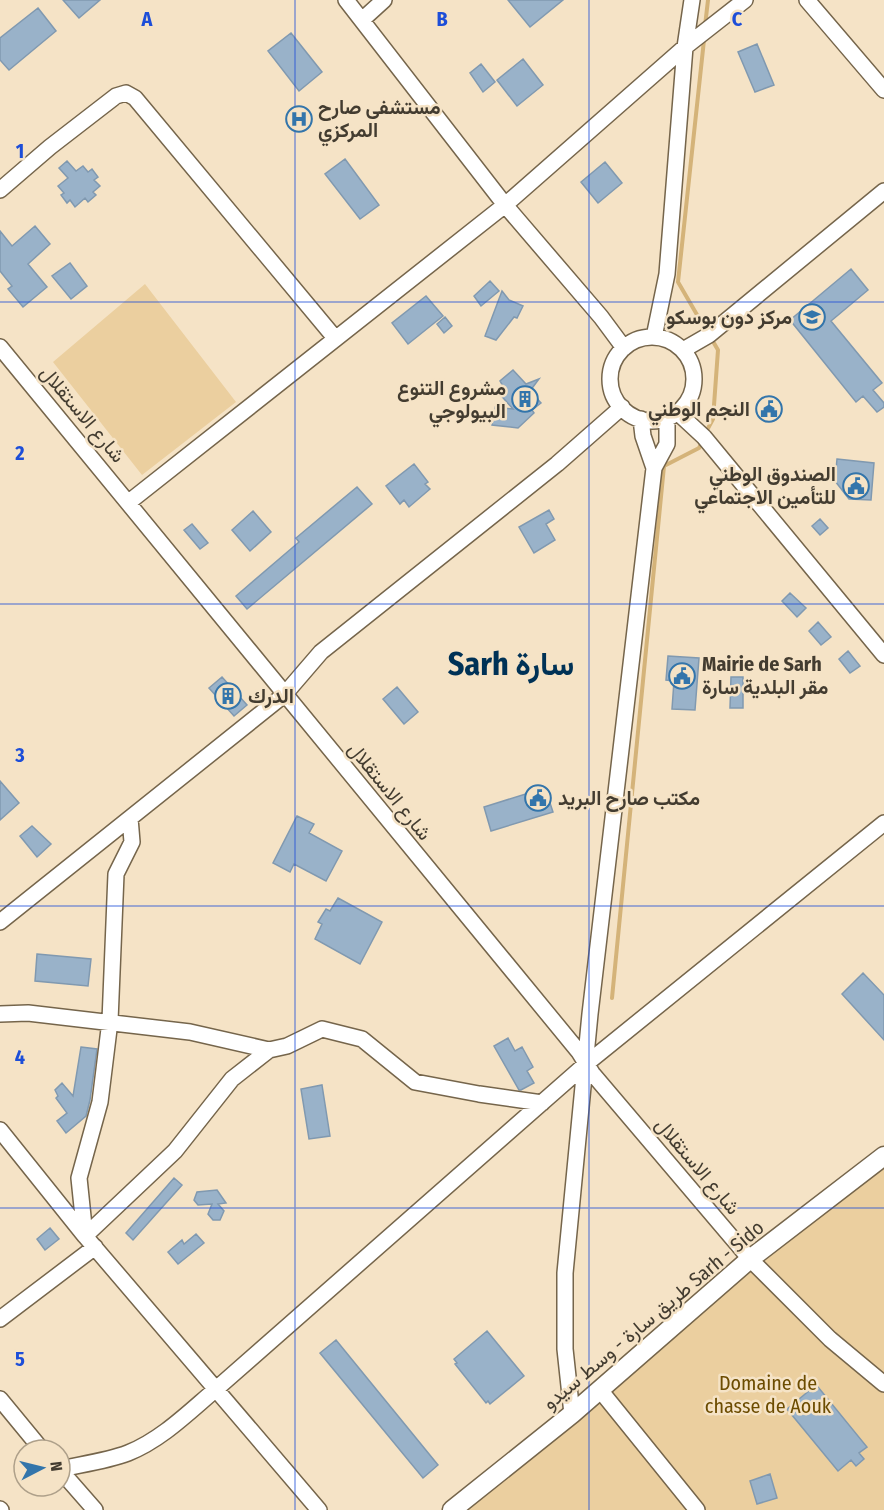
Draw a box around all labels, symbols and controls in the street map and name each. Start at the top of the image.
text: A [141,7,154,31]
text: B [436,7,448,31]
text: C [732,7,743,31]
place label: مستشفى صارح المركزي [318,95,441,147]
hospital icon: مستشفى صارح المركزي [284,104,314,134]
text: 1 [16,139,24,163]
school or university icon: مركز دون بوسكو [797,302,827,332]
place label: مركز دون بوسكو [666,305,792,330]
street label: شارع الاستقلال [34,361,130,469]
place label: مشروع التنوع البيولوجي [397,376,506,428]
building icon: مشروع التنوع البيولوجي [510,384,540,414]
public building icon: النجم الوطني [754,394,784,424]
place label: النجم الوطني [648,397,750,426]
text: 2 [14,441,25,465]
place label: الصندوق الوطني للتأمين الاجتماعي [694,462,836,514]
public building icon: الصندوق الوطني للتأمين الاجتماعي [841,471,871,501]
district label: Sarh سارة [448,645,574,684]
place label: Mairie de Sarh مقر البلدية سارة [702,652,828,700]
public building icon: Mairie de Sarh مقر البلدية سارة [667,661,697,691]
building icon: الدرك [213,681,243,711]
place label: الدرك [248,684,294,709]
street label: شارع الاستقلال [342,737,437,846]
text: 3 [14,743,25,767]
public building icon: مكتب صارح البريد [523,783,553,813]
place label: مكتب صارح البريد [558,786,700,812]
text: 4 [15,1045,25,1069]
street label: شارع الاستقلال [649,1113,745,1221]
street label: طريق سارة - وسط سيدو Sarh - Sido [537,1215,769,1415]
text: 5 [15,1347,25,1371]
park label: Domaine de chasse de Aouk [705,1371,832,1418]
north arrow [12,1438,72,1498]
text: N [46,1460,66,1472]

